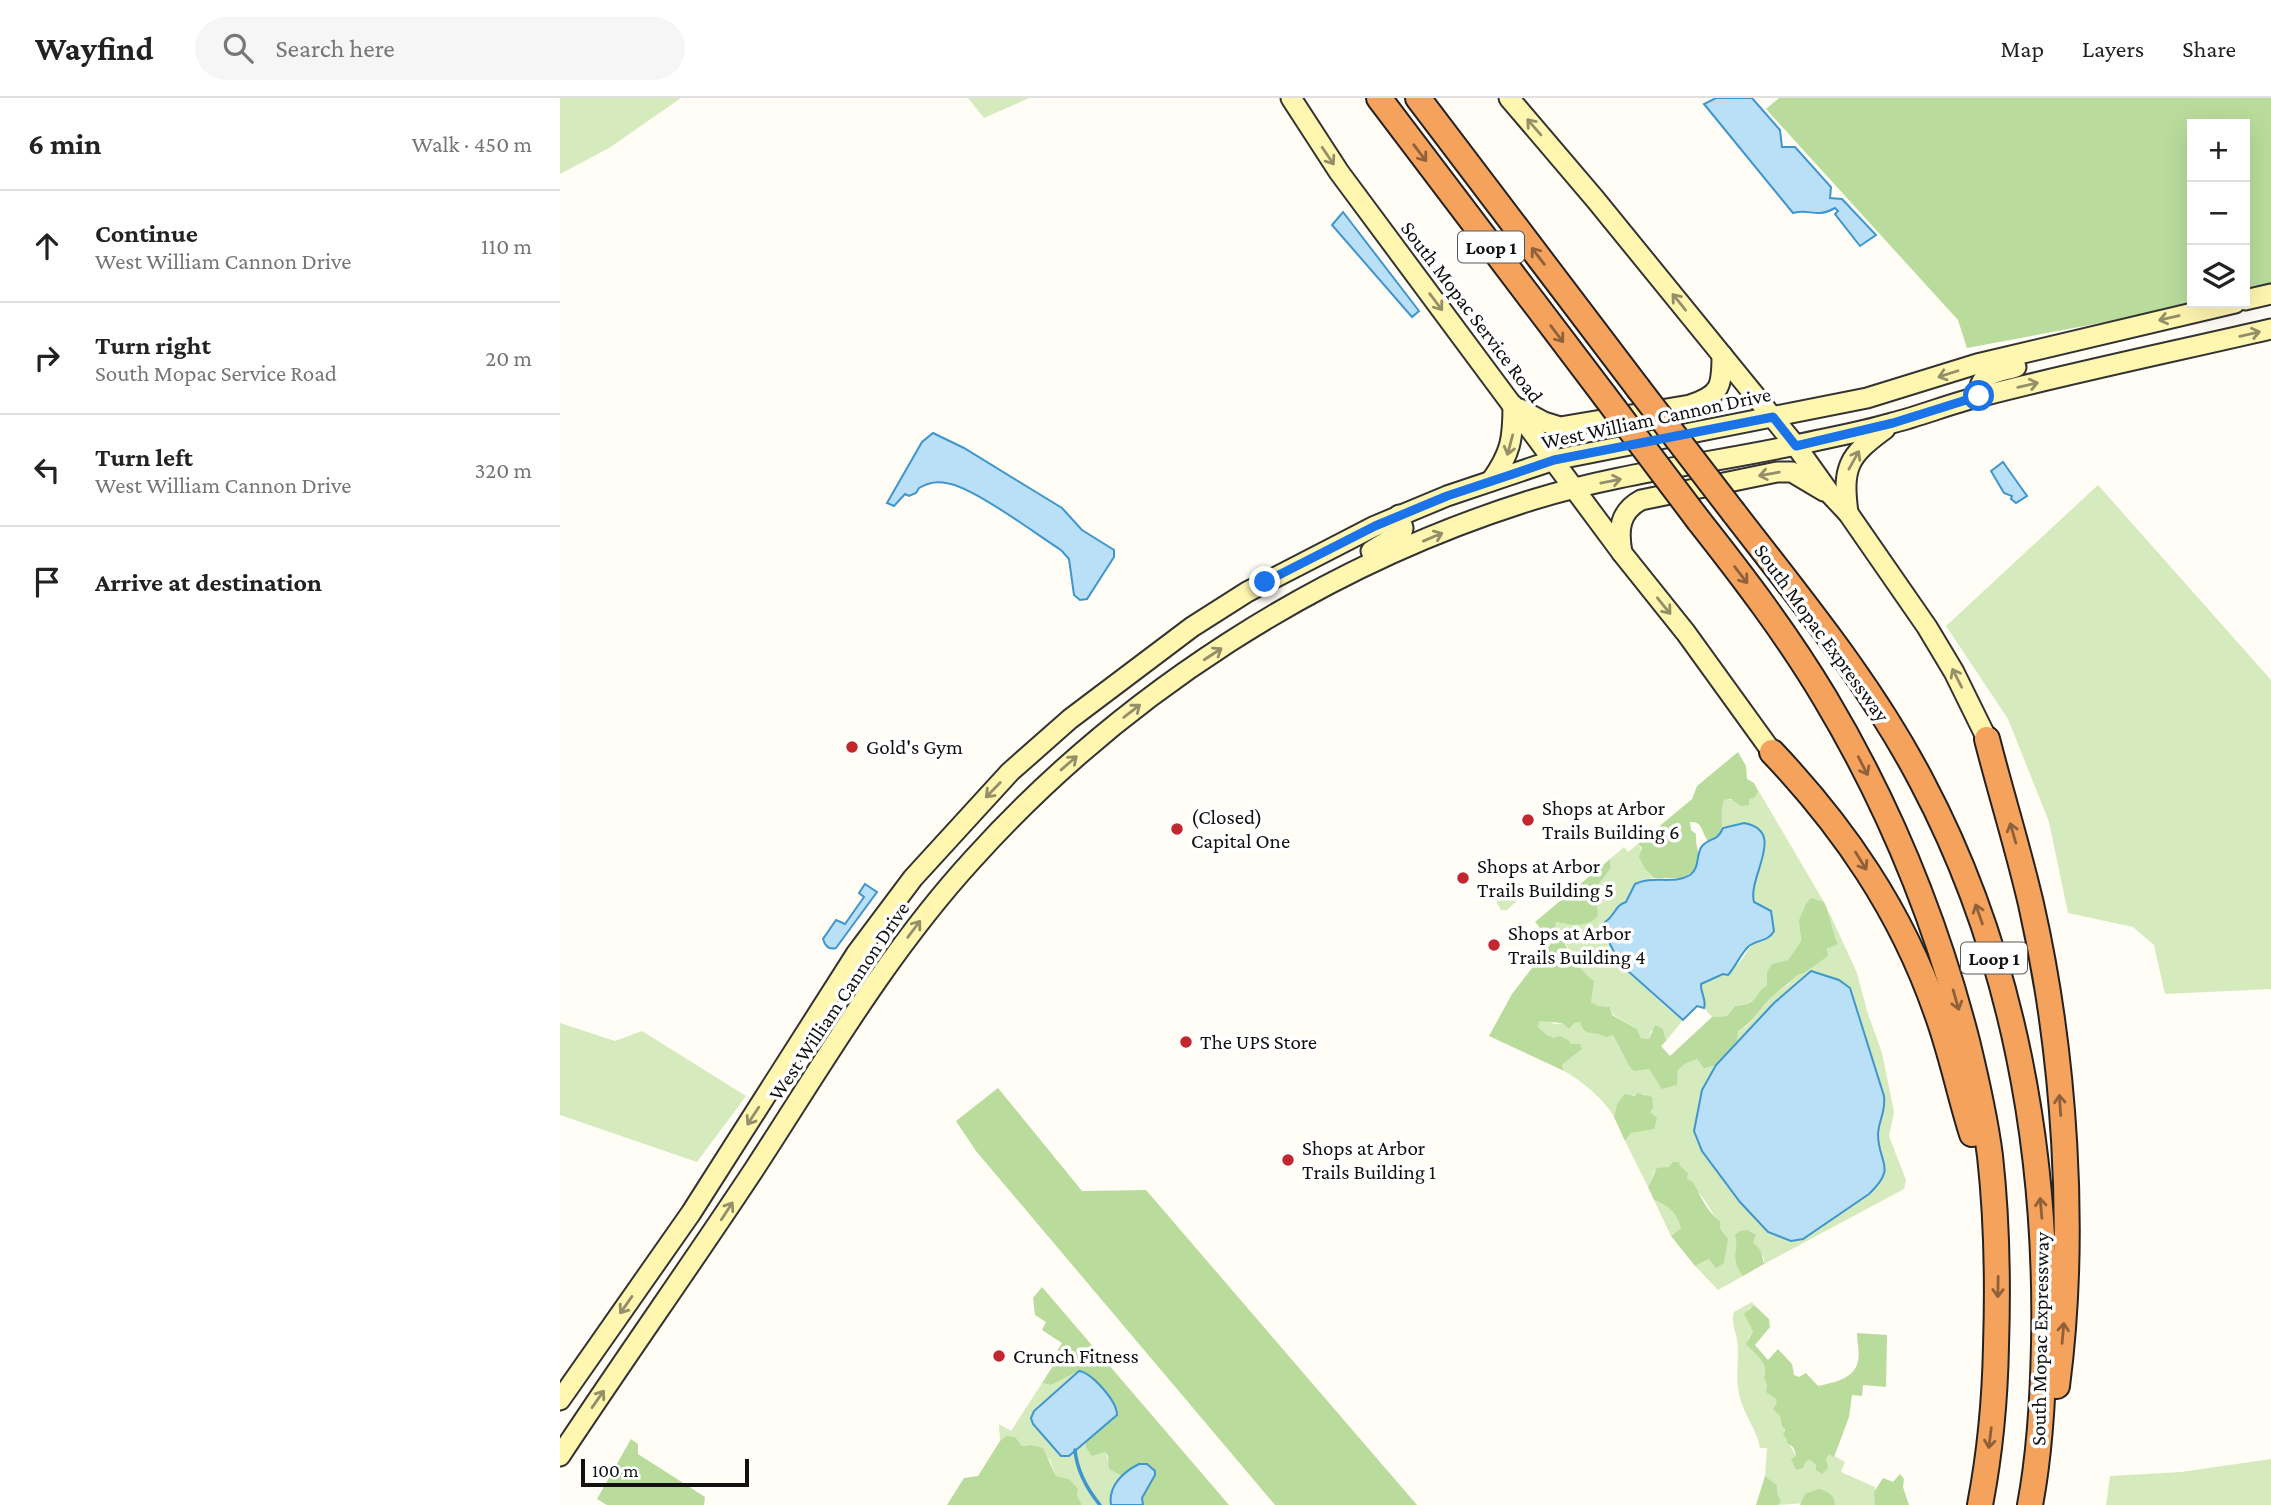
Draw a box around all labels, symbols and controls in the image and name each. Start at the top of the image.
search box [195,17,685,80]
icon: search [219,29,257,67]
text: Wayfind [35,30,153,67]
text: Search here [275,34,395,63]
text: Map [2000,35,2044,62]
text: Layers [2082,35,2144,62]
text: Share [2182,35,2236,62]
one-way arrow [1526,118,1542,136]
map controls [2187,119,2250,308]
button: + [2187,119,2250,182]
text: 6 min [28,127,101,160]
text: Walk · 450 m [412,131,532,157]
one-way arrow [1412,143,1427,161]
one-way arrow [1321,145,1335,165]
button: − [2187,182,2250,245]
street label: South Mopac Service Road [1396,217,1548,407]
text: Continue [95,219,198,248]
icon: ahead [28,227,66,265]
road number: Loop 1 [1458,232,1524,262]
text: 110 m [481,233,532,259]
button: layers [2187,245,2250,308]
one-way arrow [1531,247,1545,266]
text: West William Cannon Drive [95,248,351,274]
one-way arrow [1429,293,1444,311]
one-way arrow [1672,294,1687,312]
one-way arrow [2158,313,2180,326]
one-way arrow [1550,324,1565,342]
one-way arrow [2238,327,2261,340]
text: Turn right [95,331,211,360]
icon: right [28,339,66,377]
text: 20 m [485,345,532,371]
text: South Mopac Service Road [95,360,337,386]
one-way arrow [1937,369,1959,382]
one-way arrow [2016,378,2039,391]
route start [1963,380,1994,411]
street label: West William Cannon Drive [1539,382,1773,454]
one-way arrow [1503,434,1516,456]
text: Turn left [95,443,193,472]
one-way arrow [1847,450,1861,470]
icon: left [28,451,66,489]
text: 320 m [474,457,532,483]
one-way arrow [1758,468,1781,481]
text: West William Cannon Drive [95,472,351,498]
one-way arrow [1599,474,1622,487]
one-way arrow [1421,530,1443,543]
street label: South Mopac Expressway [1749,539,1895,727]
icon: arrive [28,563,66,601]
one-way arrow [1733,565,1748,583]
route end [1249,566,1280,597]
text: Arrive at destination [95,568,322,597]
one-way arrow [1657,596,1672,614]
one-way arrow [1203,647,1223,661]
one-way arrow [1949,668,1963,689]
one-way arrow [1123,703,1141,718]
place label: Gold's Gym [866,735,963,759]
marker: Gold's Gym [844,739,860,755]
one-way arrow [1060,755,1078,771]
one-way arrow [1857,755,1870,776]
one-way arrow [985,781,1002,798]
place label: Shops at Arbor Trails Building 6 [1542,796,1680,844]
place label: (Closed) Capital One [1191,805,1290,853]
marker: Shops at Arbor Trails Building 6 [1520,812,1536,828]
marker: (Closed) Capital One [1169,821,1185,837]
one-way arrow [2006,822,2019,845]
one-way arrow [1855,851,1869,871]
place label: Shops at Arbor Trails Building 5 [1477,854,1614,902]
marker: Shops at Arbor Trails Building 5 [1455,870,1471,886]
street label: West William Cannon Drive [764,897,914,1105]
one-way arrow [1972,903,1985,925]
one-way arrow [907,920,922,938]
place label: Shops at Arbor Trails Building 4 [1508,921,1646,969]
marker: Shops at Arbor Trails Building 4 [1486,937,1502,953]
road number: Loop 1 [1961,943,2027,974]
one-way arrow [1950,989,1963,1011]
place label: The UPS Store [1200,1030,1317,1054]
marker: The UPS Store [1178,1034,1194,1050]
one-way arrow [2053,1095,2066,1117]
one-way arrow [745,1106,760,1125]
place label: Shops at Arbor Trails Building 1 [1302,1136,1436,1184]
marker: Shops at Arbor Trails Building 1 [1280,1152,1296,1168]
one-way arrow [2034,1197,2047,1219]
one-way arrow [720,1202,734,1222]
street label: South Mopac Expressway [2026,1232,2054,1446]
one-way arrow [1991,1276,2005,1299]
one-way arrow [619,1295,633,1314]
one-way arrow [2057,1322,2070,1344]
place label: Crunch Fitness [1013,1344,1139,1368]
marker: Crunch Fitness [991,1348,1007,1364]
one-way arrow [591,1390,605,1409]
one-way arrow [1984,1426,1997,1449]
scale bar [581,1456,749,1488]
text: 100 m [592,1460,639,1481]

